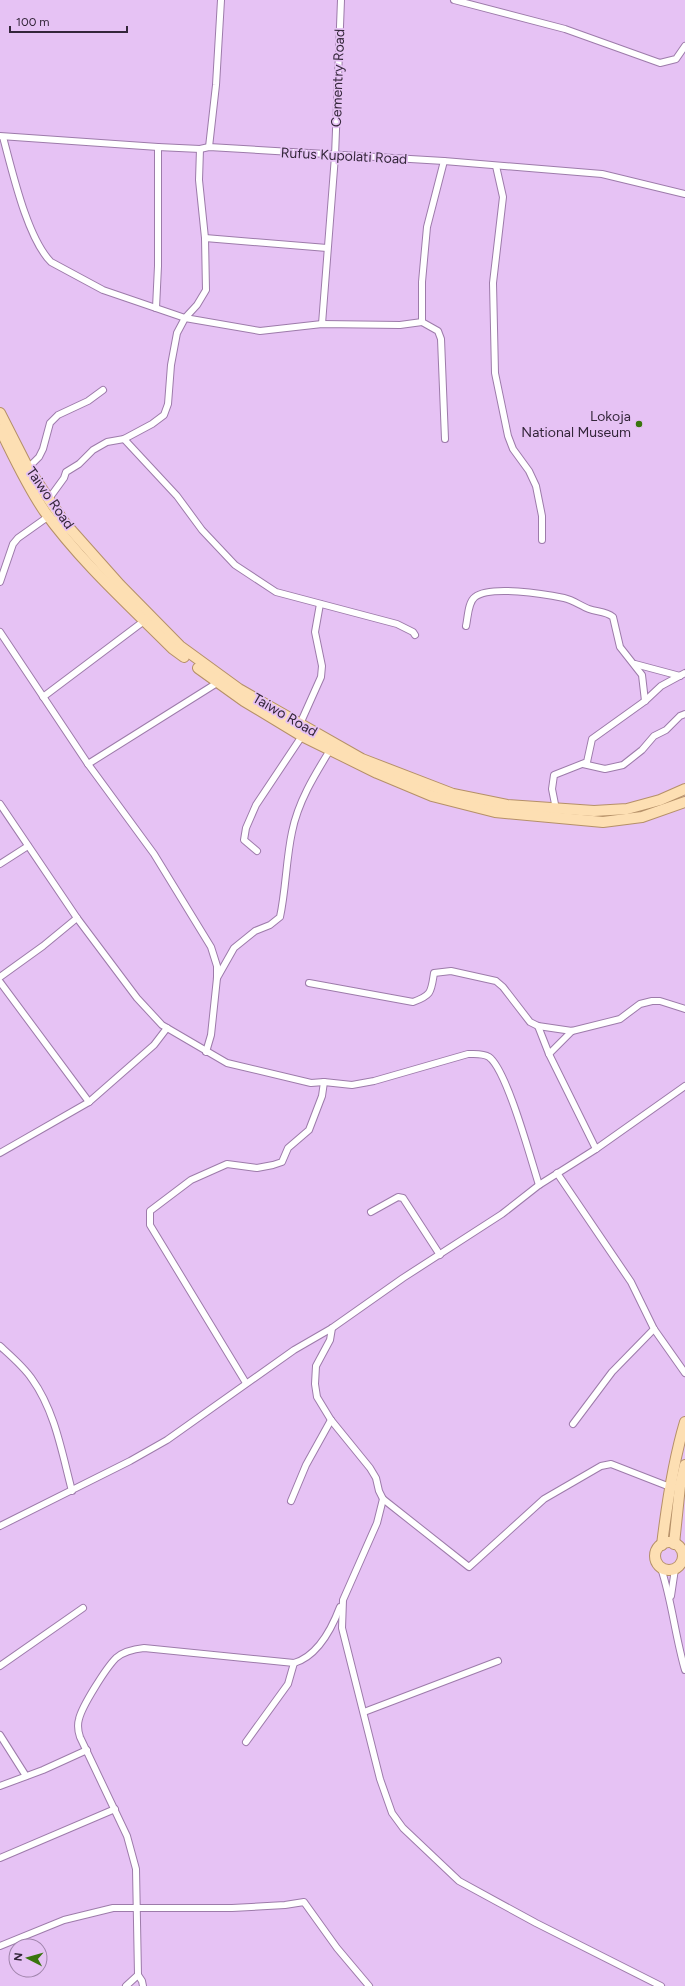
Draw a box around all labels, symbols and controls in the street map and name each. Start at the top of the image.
scale bar [10,8,127,34]
text: 100 m [16,15,50,29]
street label: Cementry Road [328,29,348,127]
street label: Rufus Kupolati Road [280,144,408,168]
place label: Lokoja National Museum [521,408,631,441]
marker: Lokoja National Museum [634,419,644,429]
street label: Taiwo Road [22,464,78,532]
street label: Taiwo Road [250,690,320,740]
north arrow [8,1938,48,1978]
text: N [12,1952,25,1962]

